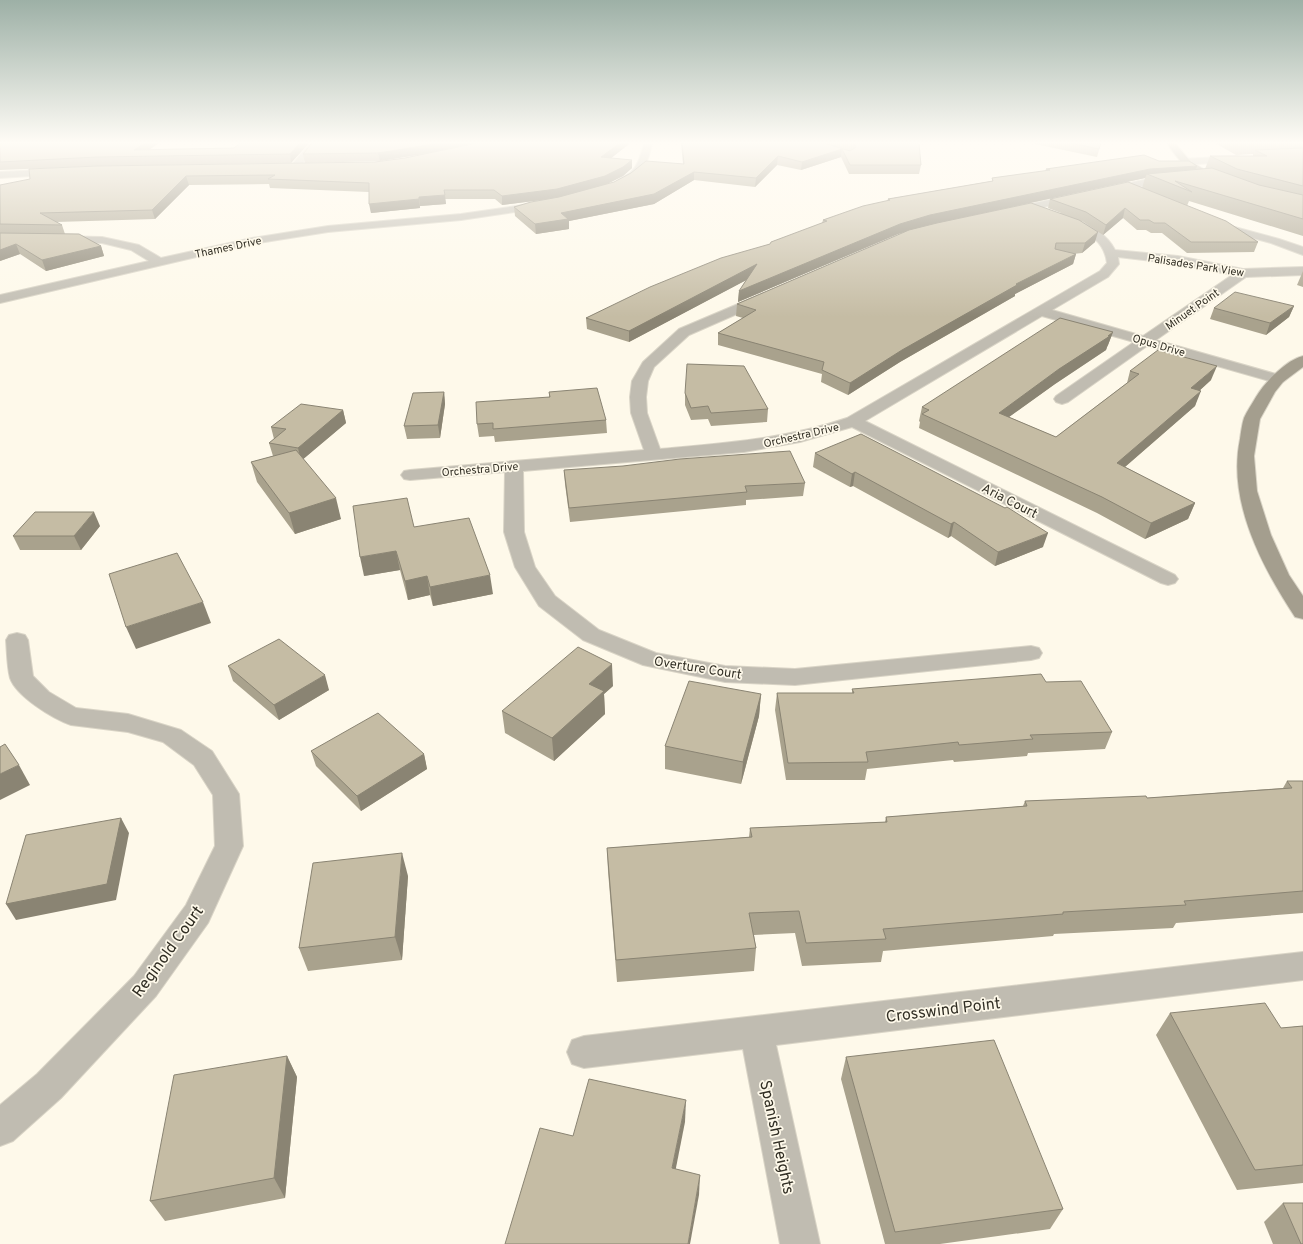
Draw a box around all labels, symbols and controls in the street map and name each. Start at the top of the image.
street label: Thames Drive [194,234,263,262]
street label: Palisades Park View [1147,251,1245,281]
street label: Minuet Point [1163,286,1222,334]
street label: Opus Drive [1131,332,1187,360]
street label: Orchestra Drive [762,420,840,451]
street label: Orchestra Drive [441,460,519,480]
street label: Aria Court [979,481,1040,523]
street label: Overture Court [653,654,743,684]
street label: Reginold Court [129,902,209,1002]
street label: Crosswind Point [885,994,1002,1028]
street label: Spanish Heights [754,1079,798,1196]

